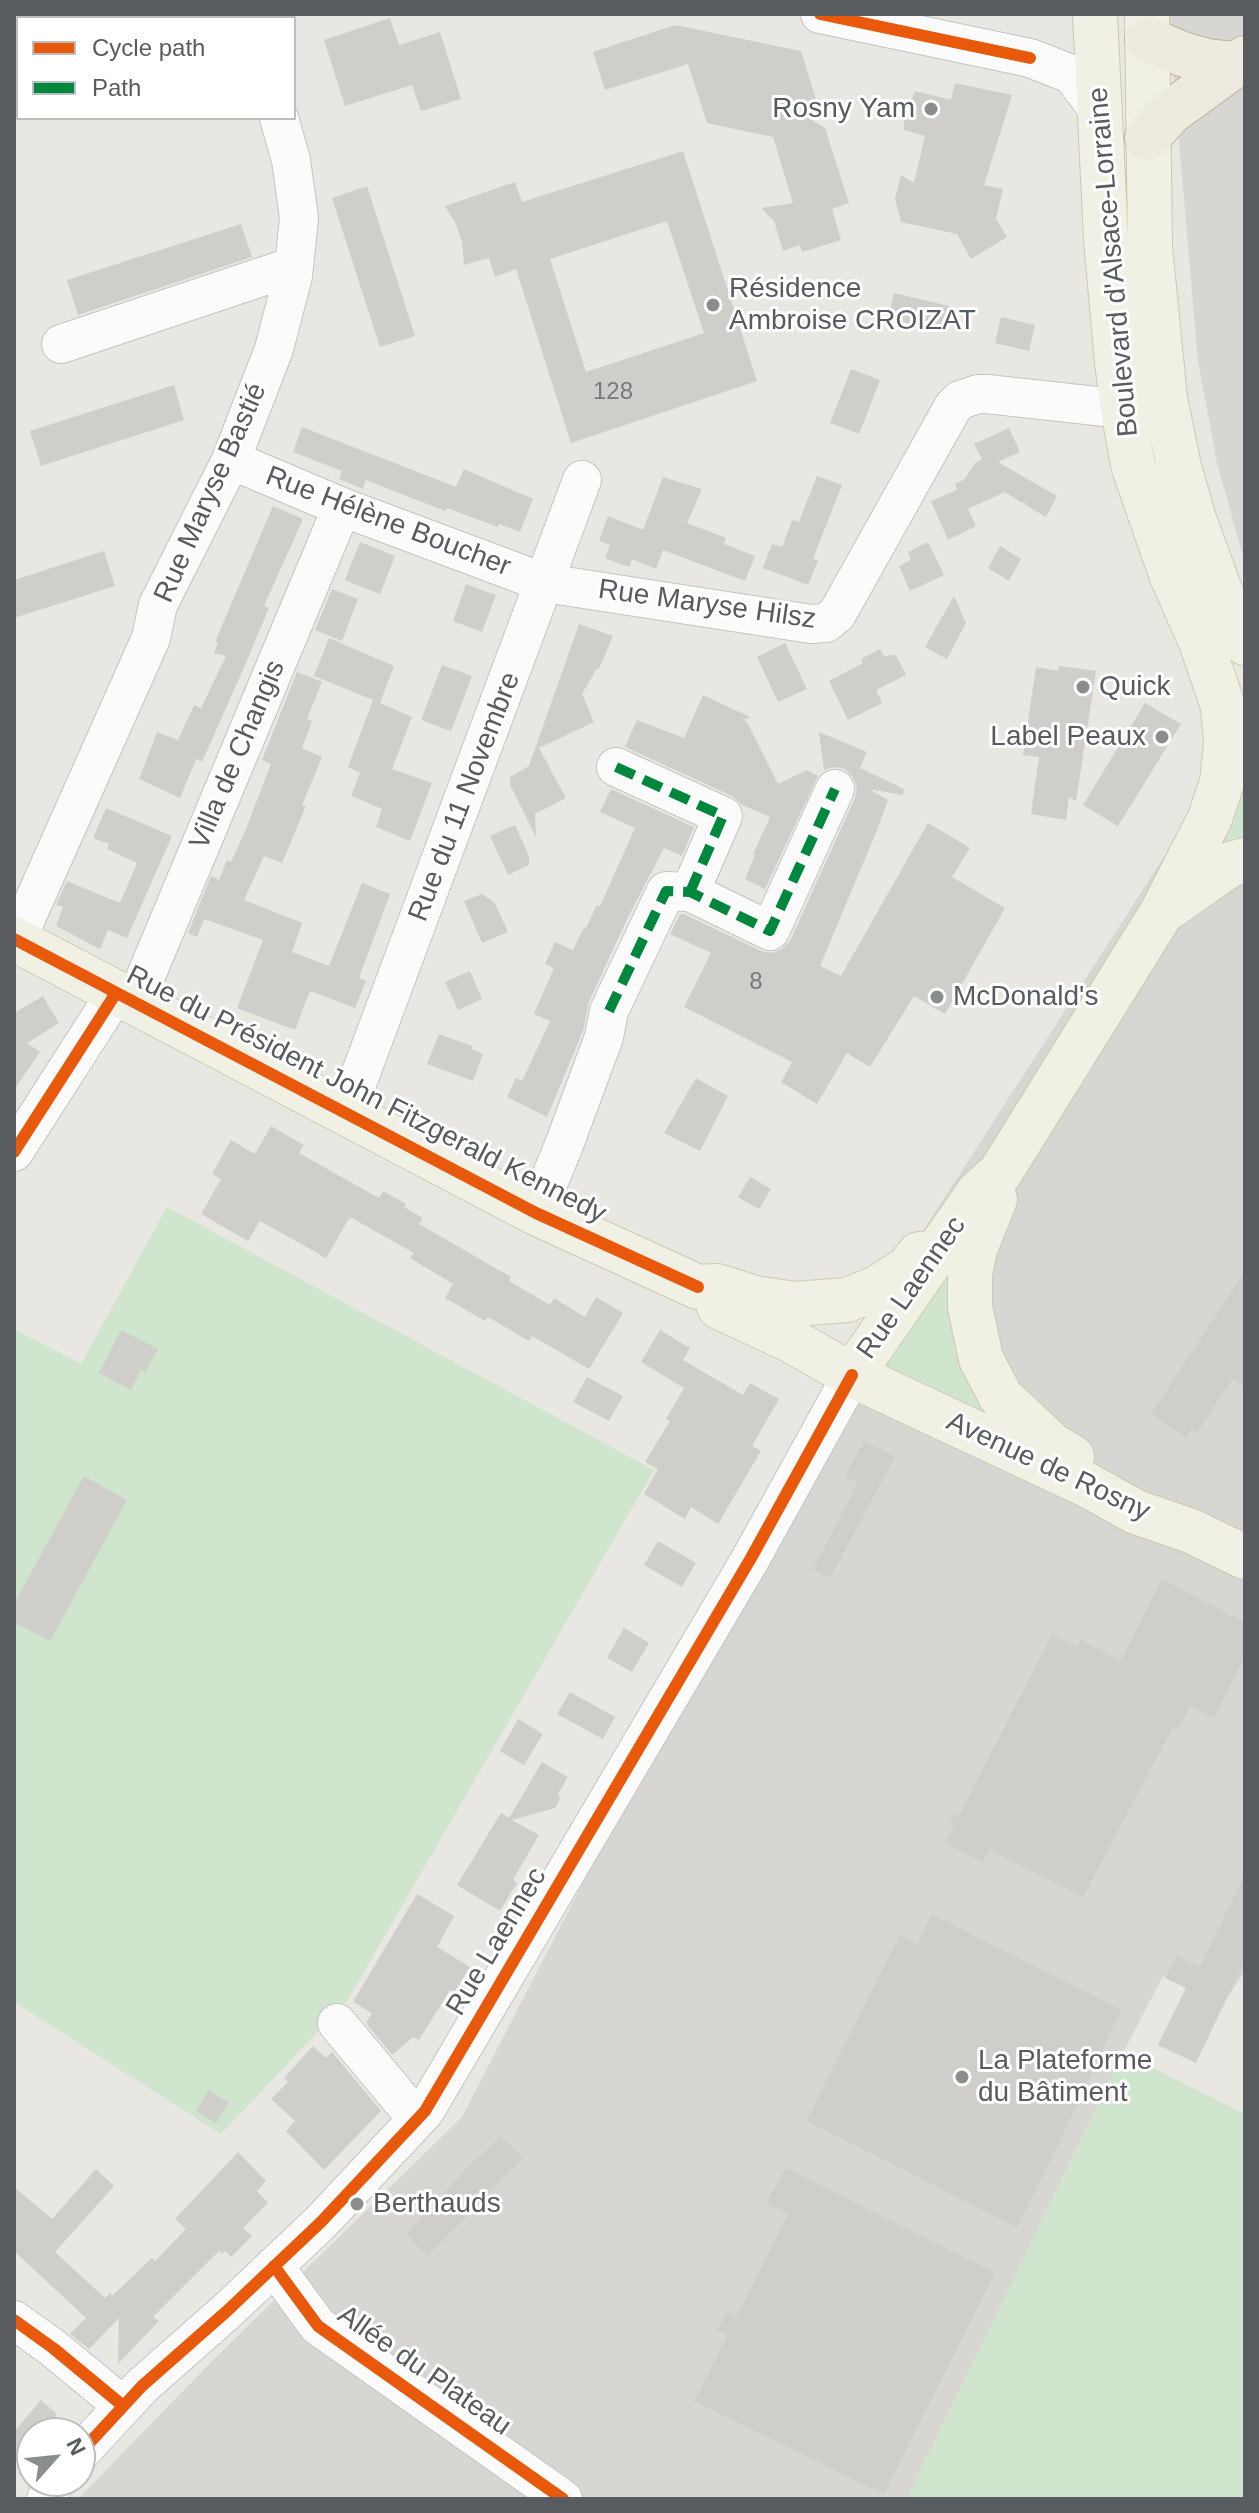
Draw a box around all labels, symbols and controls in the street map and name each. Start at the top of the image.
legend [16,16,296,120]
text: Cycle path [92,34,205,61]
text: Path [92,74,141,101]
street label: Boulevard d'Alsace-Lorraine [1082,86,1146,438]
place label: Rosny Yam [772,92,915,126]
marker: Rosny Yam [922,100,940,118]
place label: Résidence Ambroise CROIZAT [729,272,976,338]
marker: Résidence Ambroise CROIZAT [704,296,722,314]
street label: Rue Maryse Bastié [148,378,274,608]
house number: 128 [593,378,633,406]
street label: Rue Hélène Boucher [261,460,515,584]
street label: Rue Maryse Hilsz [596,573,818,637]
street label: Villa de Changis [183,656,293,854]
street label: Rue du 11 Novembre [402,668,528,926]
place label: Quick [1099,670,1171,704]
marker: Quick [1074,678,1092,696]
place label: Label Peaux [990,720,1146,754]
marker: Label Peaux [1153,728,1171,746]
street label: Rue du Président John Fitzgerald Kennedy [121,959,611,1231]
house number: 8 [749,968,763,996]
place label: McDonald's [953,980,1098,1014]
marker: McDonald's [928,988,946,1006]
street label: Rue Laennec [850,1210,974,1366]
street label: Avenue de Rosny [941,1405,1155,1529]
street label: Rue Laennec [440,1862,554,2022]
place label: La Plateforme du Bâtiment [978,2044,1152,2110]
marker: La Plateforme du Bâtiment [953,2068,971,2086]
place label: Berthauds [373,2187,501,2221]
marker: Berthauds [348,2195,366,2213]
street label: Allée du Plateau [331,2299,517,2443]
north arrow [16,2417,96,2497]
text: N [61,2434,91,2460]

